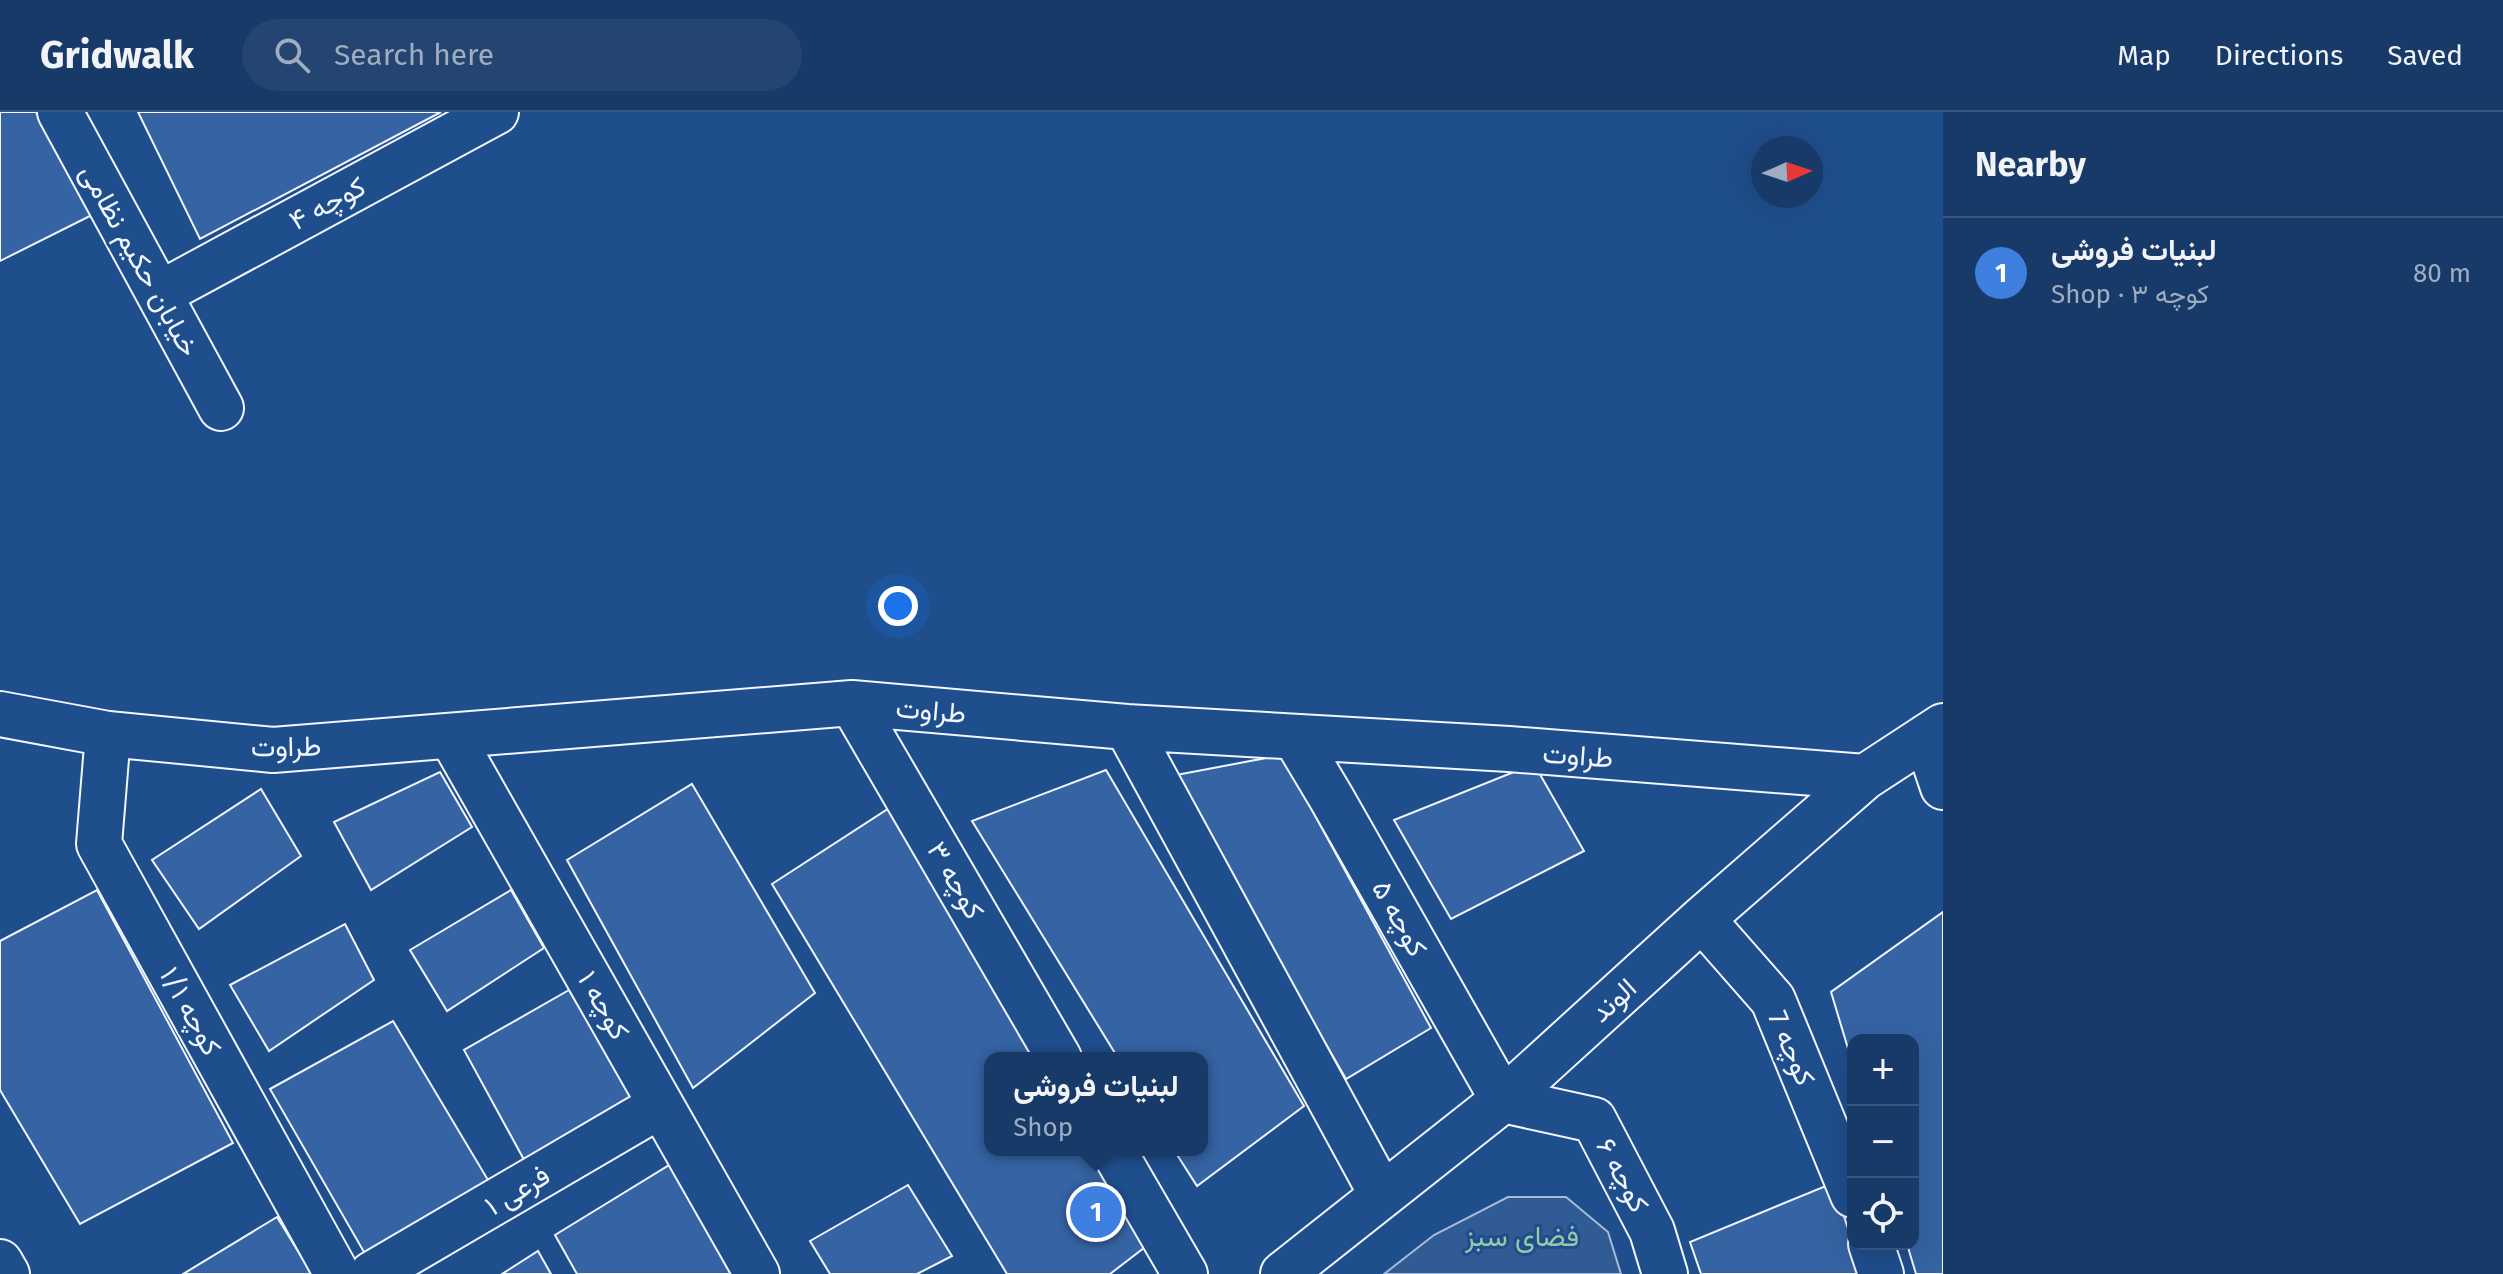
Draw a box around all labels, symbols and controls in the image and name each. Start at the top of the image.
search box [242,19,802,91]
text: Gridwalk [40,32,194,78]
icon: search [270,33,314,77]
text: Search here [334,37,494,73]
text: Map [2117,39,2171,72]
text: Directions [2215,39,2343,72]
text: Saved [2387,39,2463,72]
north arrow [1751,136,1823,208]
text: Nearby [1975,144,2086,185]
street label: خیابان حکیم نظامی [71,158,206,363]
street label: کوچه ۴ [283,170,372,239]
text: لبنیات فروشی [2051,232,2217,268]
text: 1 [1995,258,2007,289]
text: 80 m [2413,258,2471,289]
text: Shop · کوچه ۳ [2051,279,2209,310]
your location [878,586,918,626]
street label: طراوت [894,691,968,731]
street label: طراوت [250,729,322,765]
street label: طراوت [1542,737,1614,775]
street label: کوچه ۳ [919,836,991,926]
street label: کوچه ۵ [1363,874,1434,963]
street label: کوچه ۱/۱ [151,961,228,1062]
street label: کوچه ۱ [569,965,636,1046]
street label: الوند [1584,971,1644,1030]
street label: کوچه 7 [1759,1006,1822,1091]
map controls [1847,1034,1919,1250]
button: + [1847,1034,1919,1106]
popup [984,1052,1208,1156]
text: لبنیات فروشی [1013,1068,1179,1104]
button: − [1847,1106,1919,1178]
text: Shop [1013,1112,1073,1143]
street label: کوچه ۶ [1588,1133,1656,1219]
street label: فرعی ۱ [479,1158,556,1223]
button: locate [1847,1178,1919,1250]
pin: 1 [1070,1182,1122,1242]
park label: فضای سبز [1464,1220,1579,1254]

